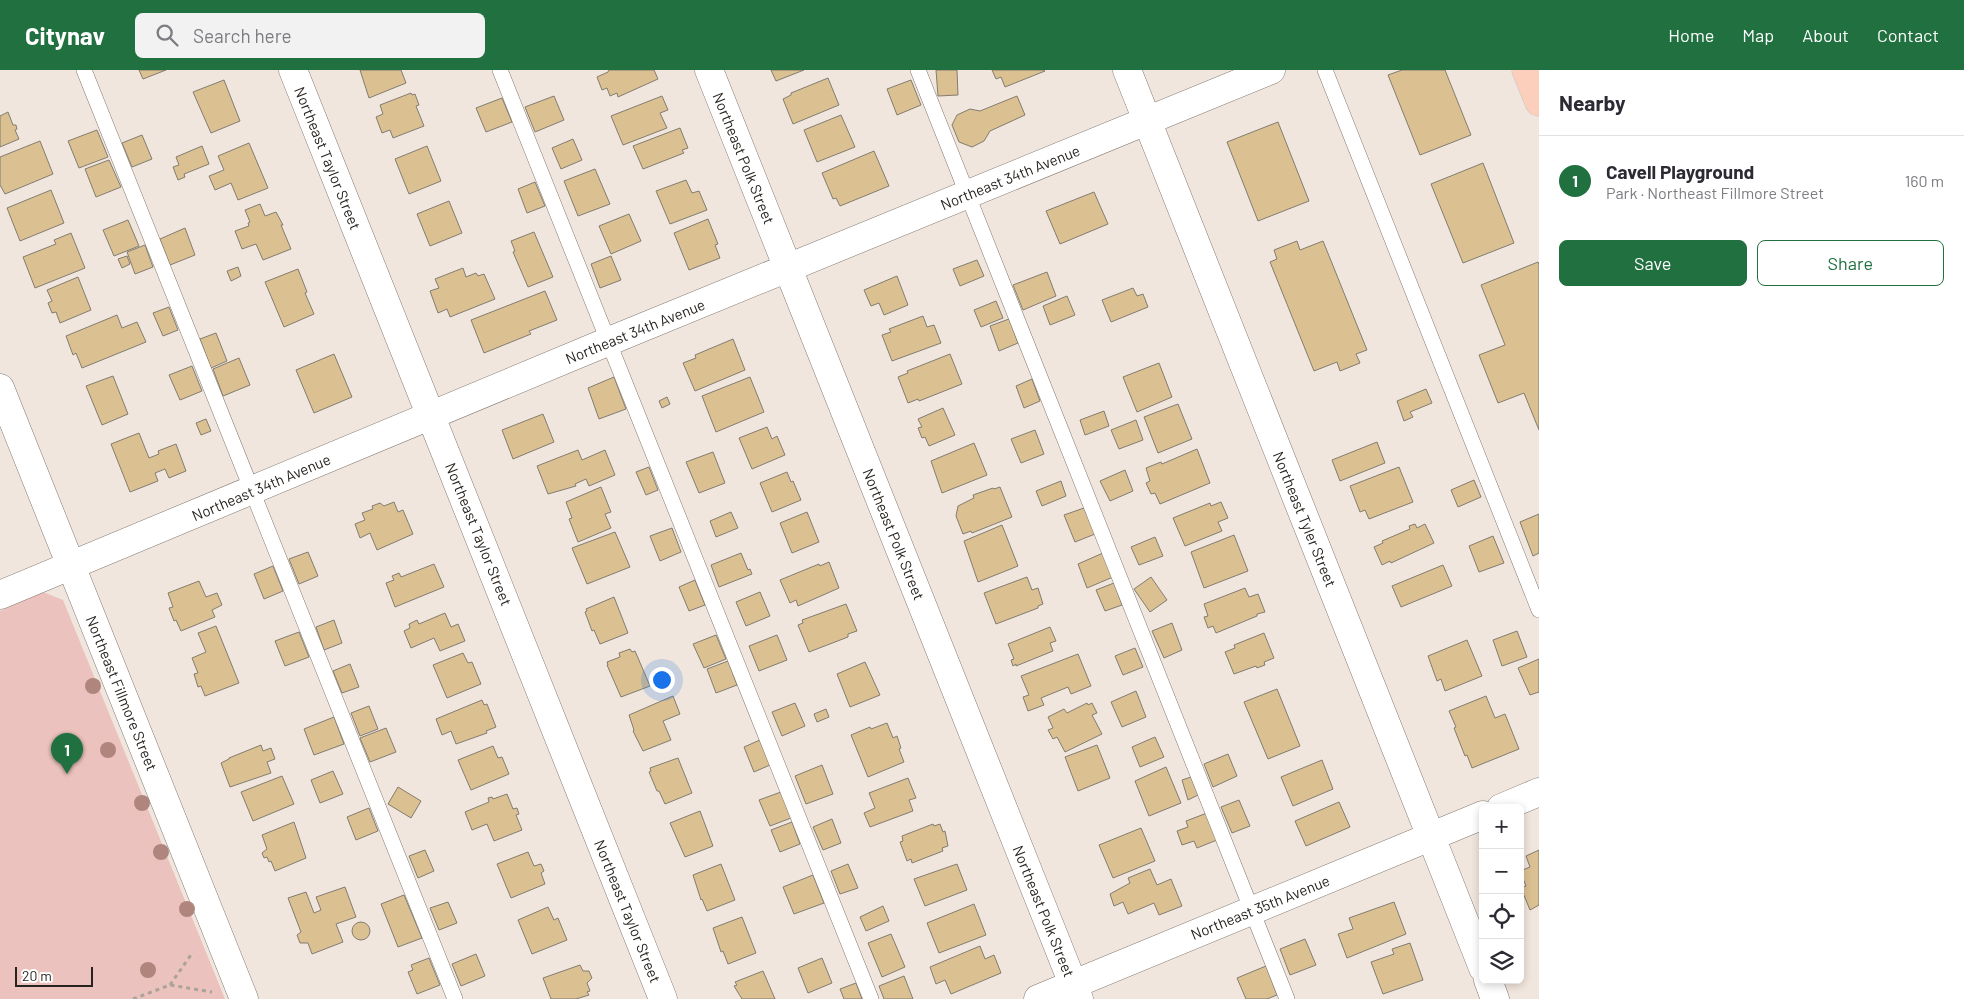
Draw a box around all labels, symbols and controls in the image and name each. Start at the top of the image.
search box [135,13,485,58]
text: Citynav [25,21,105,50]
icon: search [153,21,181,49]
text: Search here [193,24,292,47]
text: Home [1668,24,1714,46]
text: Map [1742,24,1774,46]
text: About [1802,24,1849,46]
text: Contact [1877,24,1939,46]
street label: Northeast Taylor Street [291,84,365,232]
street label: Northeast Polk Street [709,90,779,226]
text: Nearby [1559,90,1625,115]
street label: Northeast 34th Avenue [938,141,1082,213]
text: Cavell Playground [1606,160,1754,183]
text: 1 [1572,171,1578,190]
text: 160 m [1905,171,1944,190]
text: Park · Northeast Fillmore Street [1606,183,1824,202]
button: Save [1559,240,1747,286]
button: Share [1757,240,1944,286]
street label: Northeast 34th Avenue [563,295,707,367]
street label: Northeast Tyler Street [1270,449,1340,589]
street label: Northeast 34th Avenue [189,450,333,524]
street label: Northeast Taylor Street [442,460,516,608]
street label: Northeast Polk Street [859,466,929,602]
street label: Northeast Fillmore Street [83,613,161,773]
your location [649,667,675,693]
pin: 1 [51,733,83,774]
map controls [1479,804,1524,984]
button: + [1479,804,1524,849]
street label: Northeast Taylor Street [591,837,665,985]
street label: Northeast Polk Street [1009,843,1079,979]
button: − [1479,849,1524,894]
street label: Northeast 35th Avenue [1188,871,1332,943]
button: locate [1479,894,1524,939]
button: layers [1479,939,1524,984]
scale bar [15,964,92,987]
text: 20 m [22,967,52,984]

